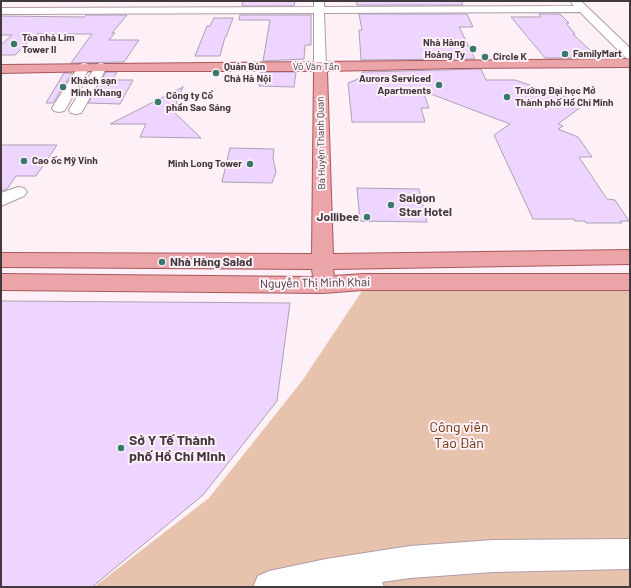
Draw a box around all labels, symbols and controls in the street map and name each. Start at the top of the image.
place label: Tòa nhà Lim Tower II [22,32,75,56]
place label: Nhà Hàng Hoàng Ty [423,37,465,60]
marker: Tòa nhà Lim Tower II [9,39,19,49]
marker: Nhà Hàng Hoàng Ty [468,44,478,54]
place label: FamilyMart [573,48,622,60]
marker: FamilyMart [560,49,570,59]
place label: Circle K [493,51,527,63]
marker: Circle K [480,52,490,62]
place label: Quán Bún Chả Hà Nội [224,61,271,84]
street label: Võ Văn Tần [293,61,339,73]
marker: Quán Bún Chả Hà Nội [211,68,221,78]
place label: Aurora Serviced Apartments [359,73,431,96]
place label: Khách sạn Minh Khang [71,75,122,98]
marker: Aurora Serviced Apartments [434,80,444,90]
marker: Khách sạn Minh Khang [58,82,68,92]
place label: Trường Đại học Mở Thành phố Hồ Chí Minh [515,85,613,108]
place label: Công ty Cổ phần Sao Sáng [166,90,231,114]
marker: Trường Đại học Mở Thành phố Hồ Chí Minh [502,92,512,102]
street label: Bà Huyện Thanh Quan [314,96,328,190]
marker: Công ty Cổ phần Sao Sáng [153,97,163,107]
place label: Cao ốc Mỹ Vinh [32,155,98,167]
marker: Cao ốc Mỹ Vinh [19,156,29,166]
place label: Minh Long Tower [168,158,242,170]
marker: Minh Long Tower [245,159,255,169]
place label: Saigon Star Hotel [399,191,452,219]
marker: Saigon Star Hotel [386,200,396,210]
place label: Jollibee [317,210,359,224]
marker: Jollibee [362,212,372,222]
place label: Nhà Hàng Salad [170,255,252,269]
marker: Nhà Hàng Salad [157,257,167,267]
street label: Nguyễn Thị Minh Khai [260,275,370,291]
park label: Công viên Tao Đàn [429,419,489,452]
place label: Sở Y Tế Thành phố Hồ Chí MInh [129,432,226,464]
marker: Sở Y Tế Thành phố Hồ Chí MInh [116,443,126,453]

